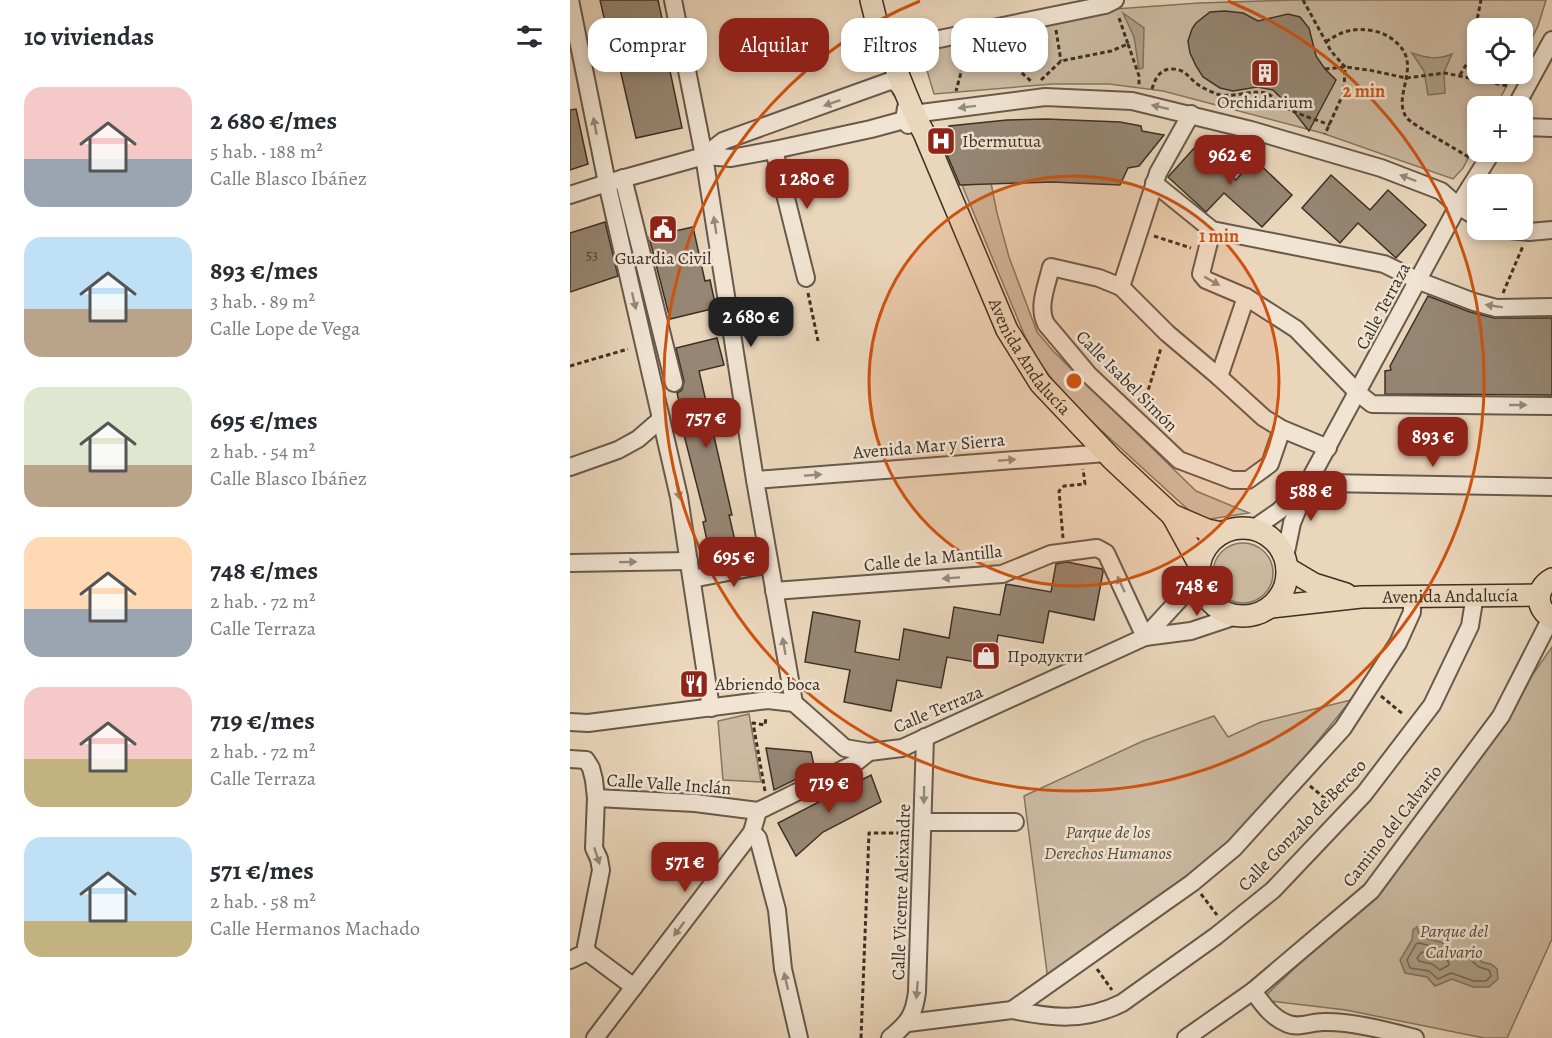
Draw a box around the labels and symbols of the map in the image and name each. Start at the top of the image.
building icon: Orchidarium [1249,57,1281,89]
text: 2 min [1343,79,1385,103]
place label: Orchidarium [1217,90,1313,114]
one-way arrow [823,98,841,108]
one-way arrow [1151,102,1170,112]
one-way arrow [957,103,976,112]
one-way arrow [590,116,599,135]
hospital icon: Ibermutua [925,125,957,157]
place label: Ibermutua [962,129,1042,153]
pin: 962 € [1188,135,1272,186]
pin: 1 280 € [752,159,862,210]
one-way arrow [1399,173,1417,183]
public building icon: Guardia Civil [647,213,679,245]
one-way arrow [710,216,719,235]
text: 1 min [1199,224,1239,248]
house number: 53 [586,245,598,265]
place label: Guardia Civil [615,246,712,270]
street label: Calle Terraza [1350,258,1416,354]
one-way arrow [1204,276,1221,286]
one-way arrow [630,292,639,311]
street label: Avenida Andalucía [983,294,1077,421]
pin: 2 680 € [696,297,806,348]
one-way arrow [1484,302,1503,311]
street label: Calle Isabel Simón [1071,325,1183,437]
centre of rings [1064,371,1084,391]
pin: 757 € [664,398,748,449]
one-way arrow [1509,400,1528,410]
pin: 893 € [1391,417,1475,468]
street label: Avenida Mar y Sierra [851,427,1007,465]
one-way arrow [998,455,1017,464]
one-way arrow [804,470,823,480]
pin: 588 € [1269,471,1353,522]
one-way arrow [674,482,683,501]
pin: 695 € [692,537,776,588]
street label: Calle de la Mantilla [863,539,1004,577]
one-way arrow [619,557,638,567]
pin: 748 € [1155,566,1239,617]
one-way arrow [942,573,961,583]
one-way arrow [1116,576,1125,593]
street label: Avenida Andalucía [1381,583,1519,609]
one-way arrow [779,636,788,655]
shop icon: Продукти [970,640,1002,672]
place label: Продукти [1007,644,1083,668]
restaurant icon: Abriendo boca [678,668,710,700]
place label: Abriendo boca [714,672,821,696]
street label: Calle Terraza [889,679,987,739]
street label: Calle Gonzalo de Berceo [1233,754,1371,896]
street label: Camino del Calvario [1337,760,1447,892]
pin: 719 € [787,763,871,814]
street label: Calle Valle Inclán [606,768,732,800]
one-way arrow [919,786,929,805]
street label: Calle Vicente Aleixandre [886,803,916,981]
park label: Parque de los Derechos Humanos [1044,820,1172,865]
pin: 571 € [643,842,727,893]
one-way arrow [593,847,602,865]
park label: Parque del Calvario [1420,919,1489,964]
one-way arrow [673,920,685,936]
one-way arrow [780,972,790,990]
one-way arrow [912,981,921,1000]

